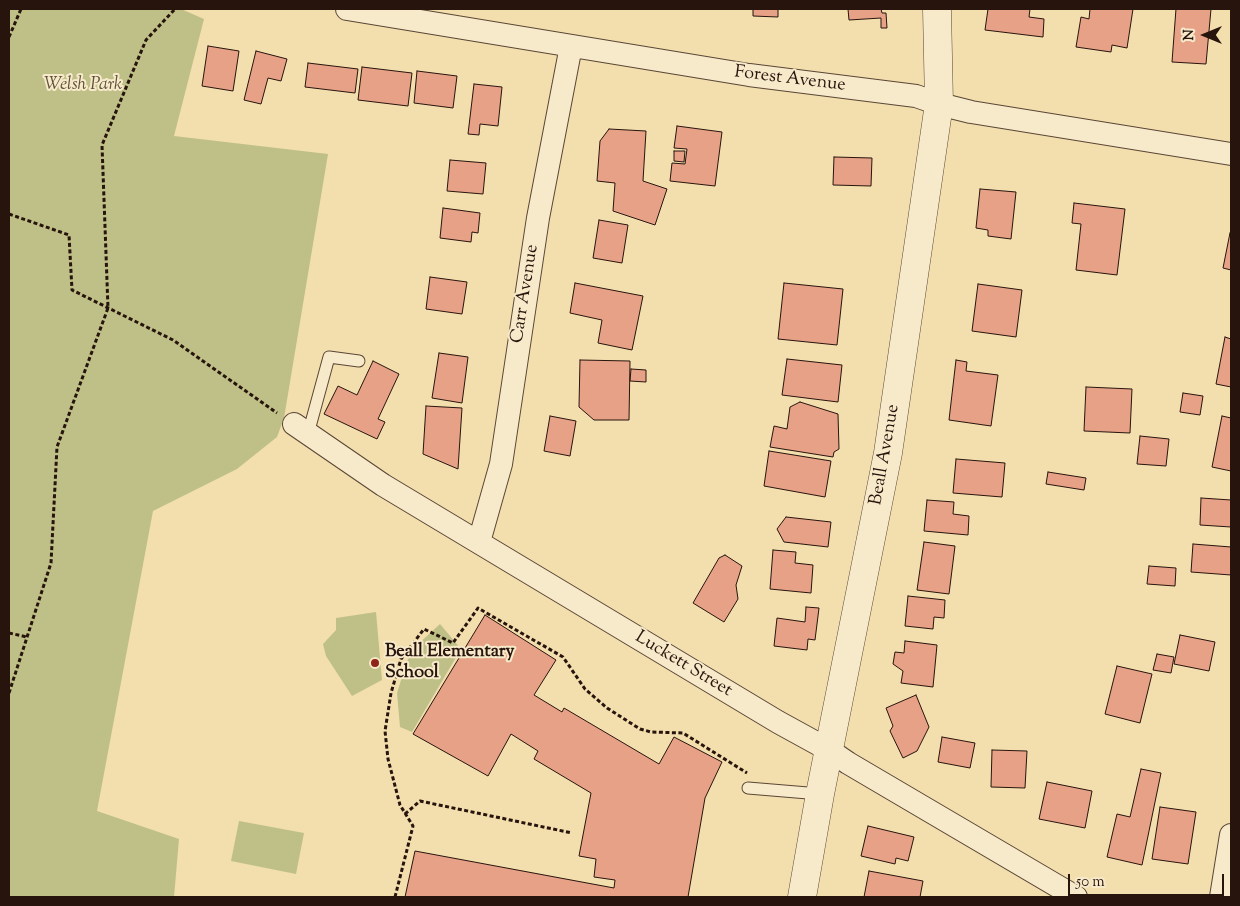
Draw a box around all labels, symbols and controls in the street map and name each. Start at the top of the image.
north arrow [1180,10,1230,60]
text: N [1180,29,1200,41]
street label: Forest Avenue [733,62,847,98]
park label: Welsh Park [44,75,122,97]
street label: Carr Avenue [508,243,544,345]
street label: Beall Avenue [867,403,905,507]
street label: Luckett Street [630,628,736,702]
place label: Beall Elementary School [385,642,514,684]
marker: Beall Elementary School [369,657,381,669]
scale bar [1070,864,1226,896]
text: 50 m [1076,872,1105,893]

